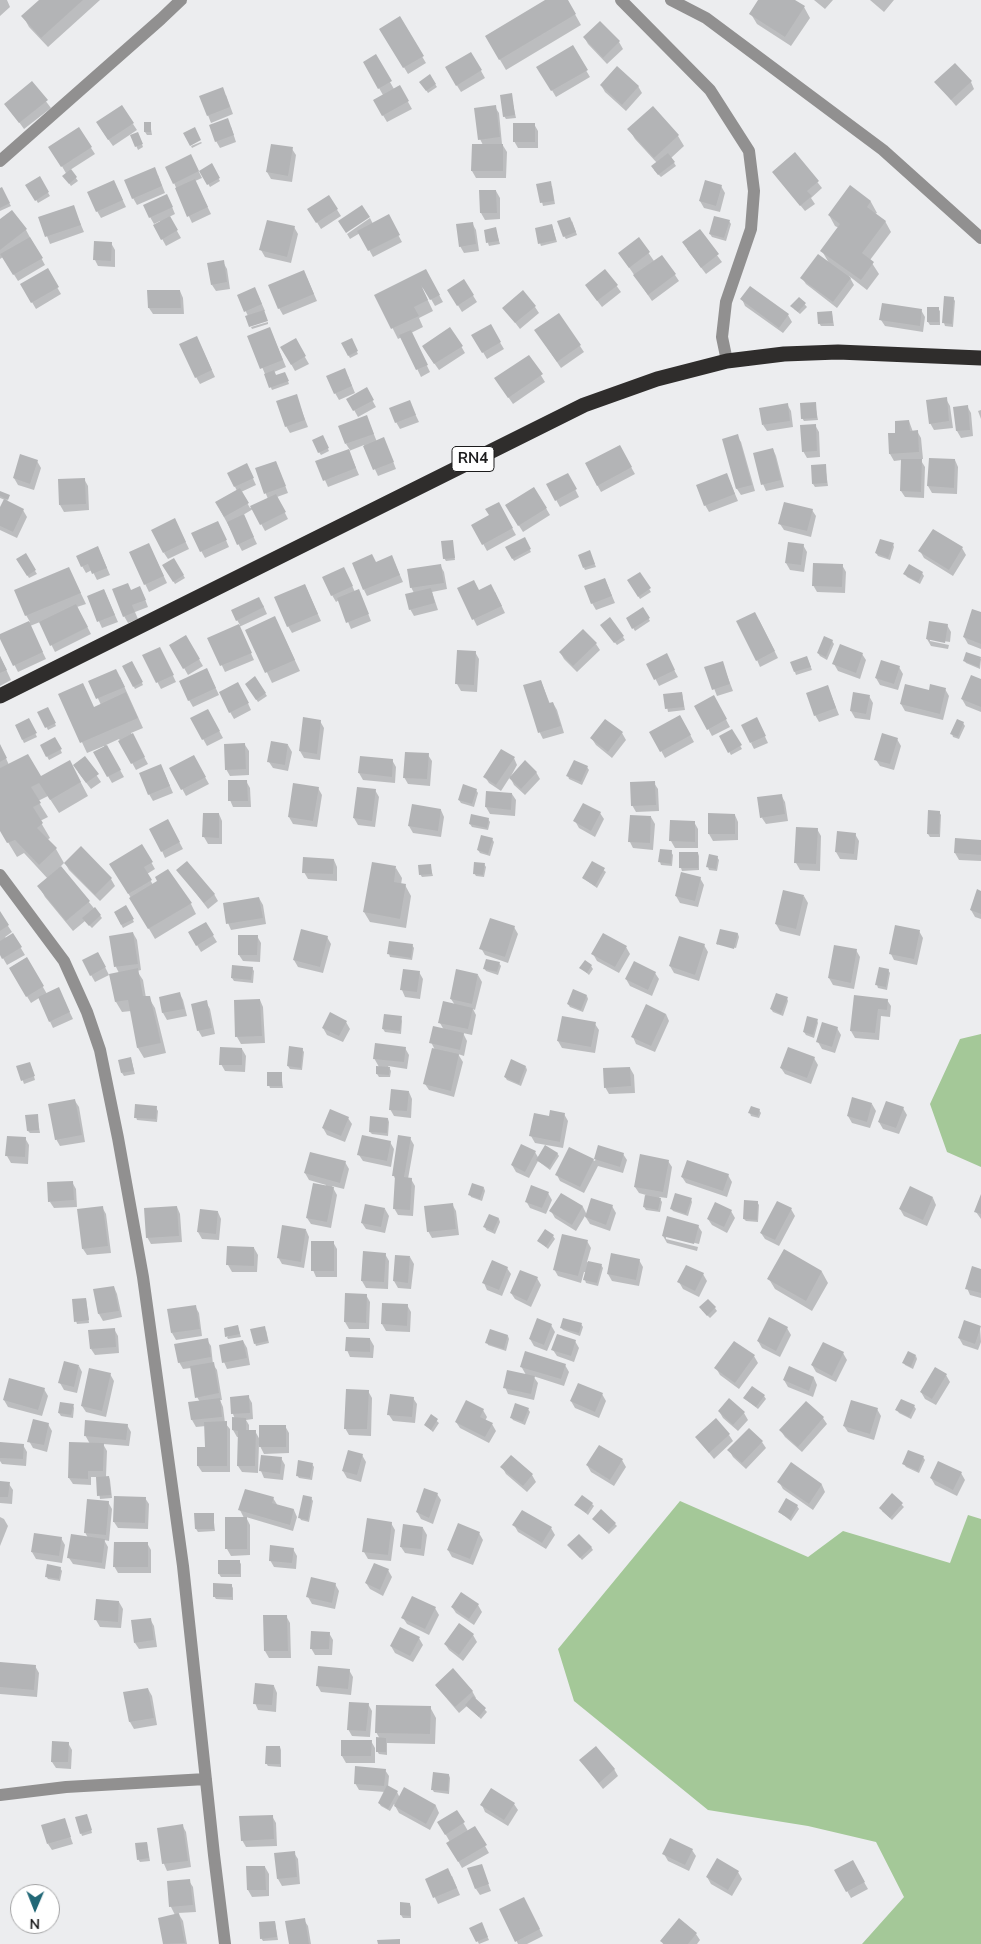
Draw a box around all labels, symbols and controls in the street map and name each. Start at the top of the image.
road number: RN4 [452,446,494,472]
north arrow [10,1884,60,1934]
text: N [29,1914,40,1933]

